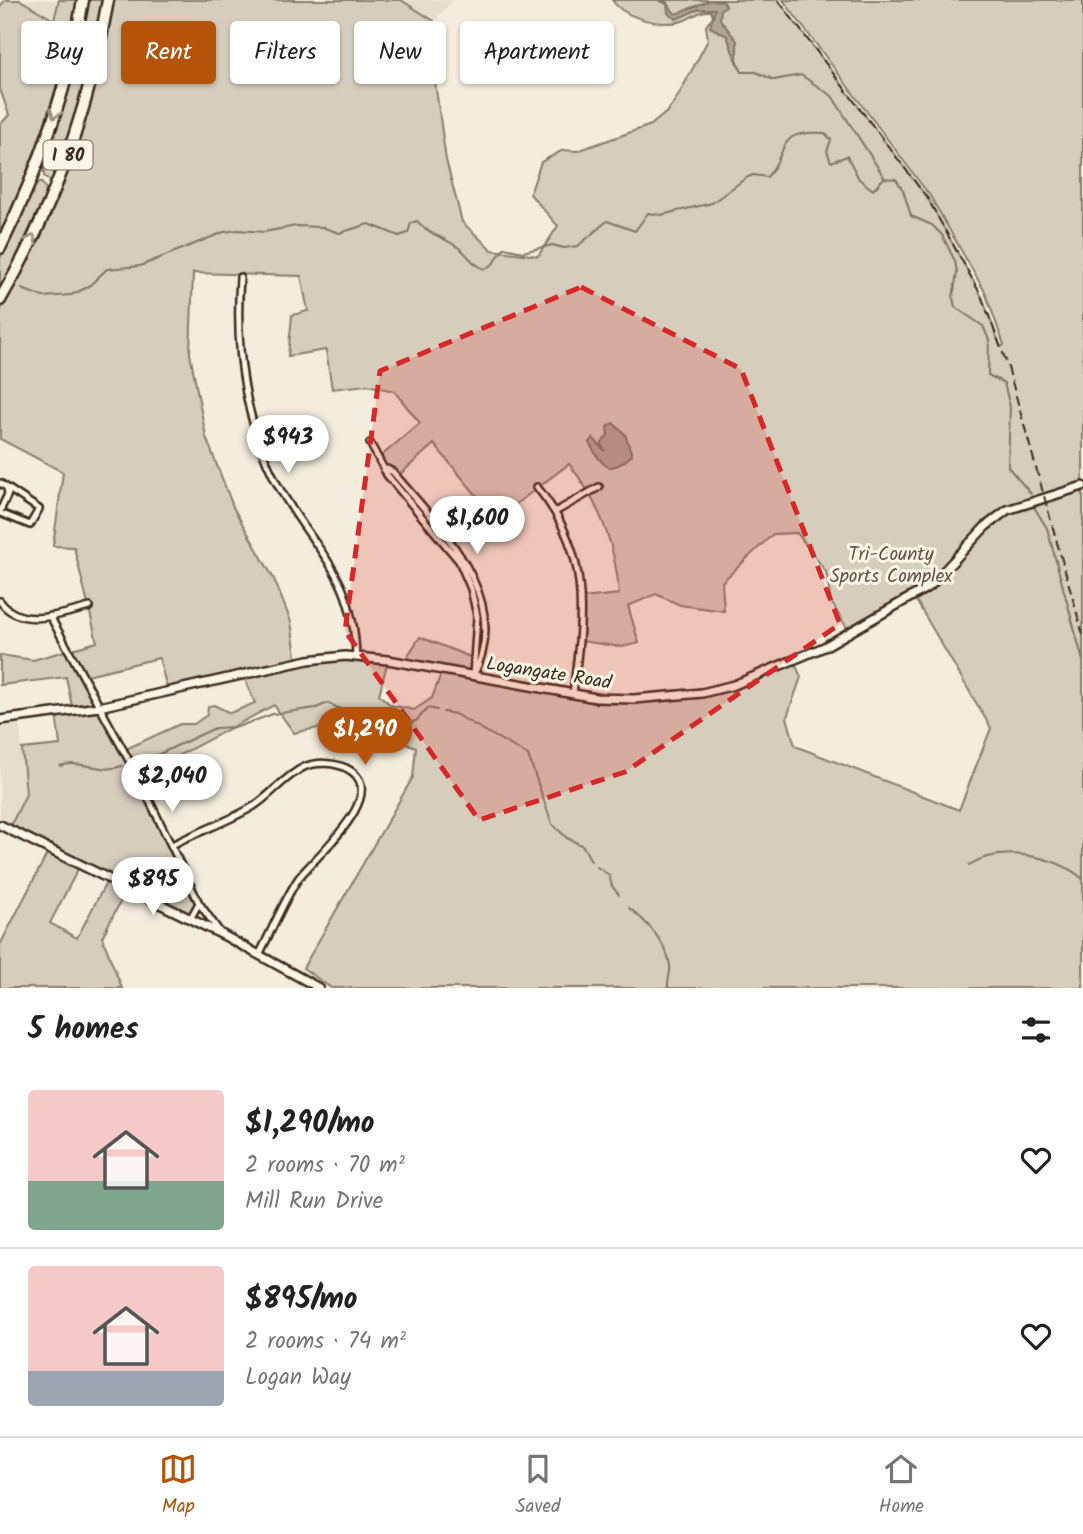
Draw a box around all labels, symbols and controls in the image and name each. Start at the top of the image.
chip: Buy [21,21,107,84]
chip: Rent [121,21,216,84]
chip: Filters [230,21,340,84]
chip: New [354,21,446,84]
chip: Apartment [460,21,614,84]
one-way arrow [49,107,63,119]
road number: I 80 [43,140,92,170]
one-way arrow [23,234,37,246]
pin: $943 [247,416,329,475]
text: $943 [263,420,313,456]
pin: $1,600 [420,496,534,556]
text: $1,600 [446,501,508,537]
park label: Tri-County Sports Complex [830,540,953,592]
street label: Logangate Road [484,649,614,699]
pin: $1,290 [308,708,422,767]
text: $1,290 [333,712,397,748]
pin: $2,040 [115,754,229,814]
text: $2,040 [137,759,207,795]
pin: $895 [112,858,194,917]
text: $895 [128,862,178,898]
text: 5 homes [28,1006,139,1054]
icon: filters [1017,1011,1055,1049]
text: $1,290/mo [245,1100,374,1148]
icon: home [84,1118,168,1202]
icon: heart [1017,1141,1055,1179]
text: 2 rooms · 70 m² [245,1148,405,1184]
text: Mill Run Drive [245,1184,383,1220]
text: $895/mo [245,1276,358,1324]
icon: home [84,1294,168,1378]
icon: heart [1017,1317,1055,1355]
text: 2 rooms · 74 m² [245,1324,406,1360]
text: Logan Way [245,1360,351,1396]
tab: Map [159,1450,197,1522]
tab: Saved [515,1450,561,1522]
tab: Home [879,1450,924,1522]

